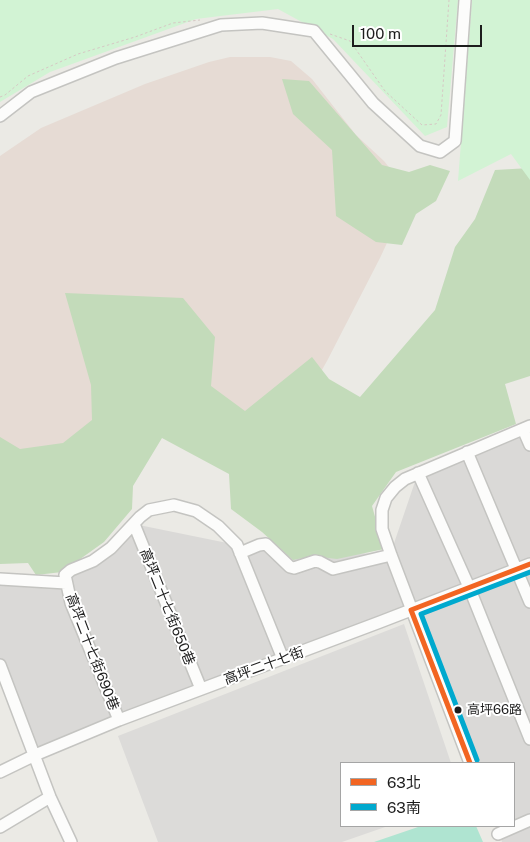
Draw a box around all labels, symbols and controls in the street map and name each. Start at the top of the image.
scale bar [355,15,485,47]
text: 100 m [360,25,401,42]
street label: 高坪二十七街650巷 [136,546,198,668]
street label: 高坪二十七街690巷 [62,591,122,713]
street label: 高坪二十七街 [222,644,306,688]
place label: 高坪66路 [467,702,522,718]
marker: 高坪66路 [453,705,463,715]
legend [340,762,515,827]
text: 63北 [387,774,421,791]
text: 63南 [387,799,421,816]

